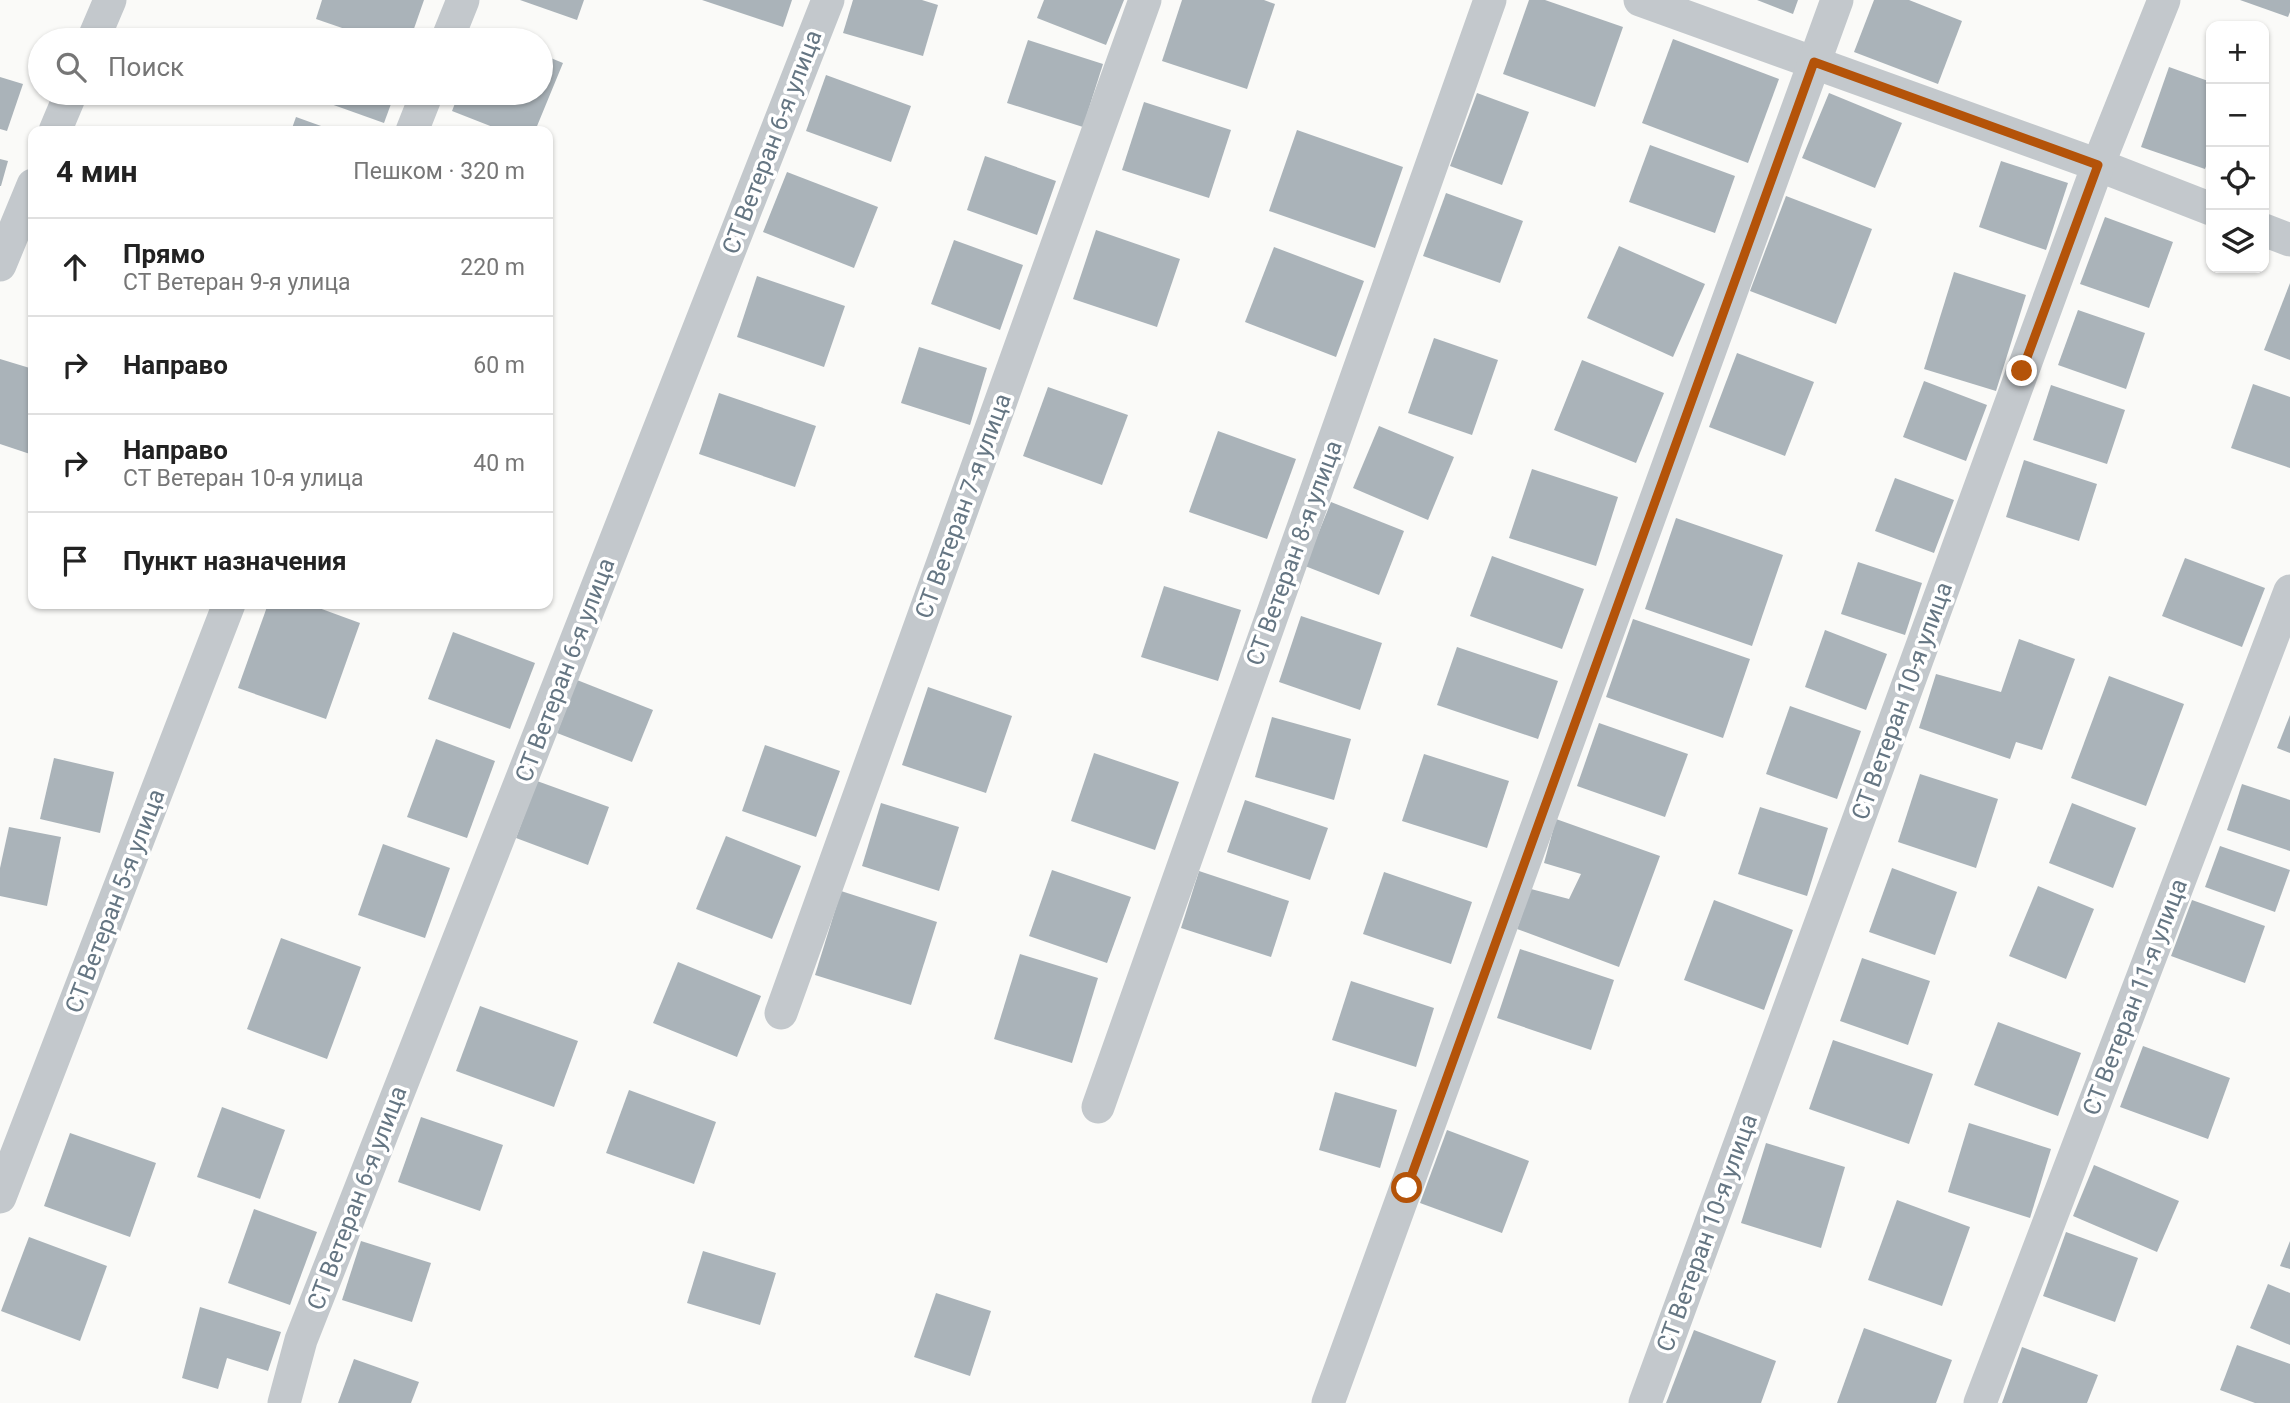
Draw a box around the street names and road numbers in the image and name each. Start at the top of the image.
street label: СТ Ветеран 6-я улица [716,26,828,258]
street label: СТ Ветеран 7-я улица [909,390,1017,622]
street label: СТ Ветеран 8-я улица [1240,437,1348,669]
street label: СТ Ветеран 6-я улица [509,554,621,786]
street label: СТ Ветеран 10-я улица [1846,578,1958,824]
street label: СТ Ветеран 5-я улица [59,785,171,1017]
street label: СТ Ветеран 11-я улица [2077,875,2193,1119]
street label: СТ Ветеран 6-я улица [301,1082,413,1314]
street label: СТ Ветеран 10-я улица [1651,1110,1763,1356]

